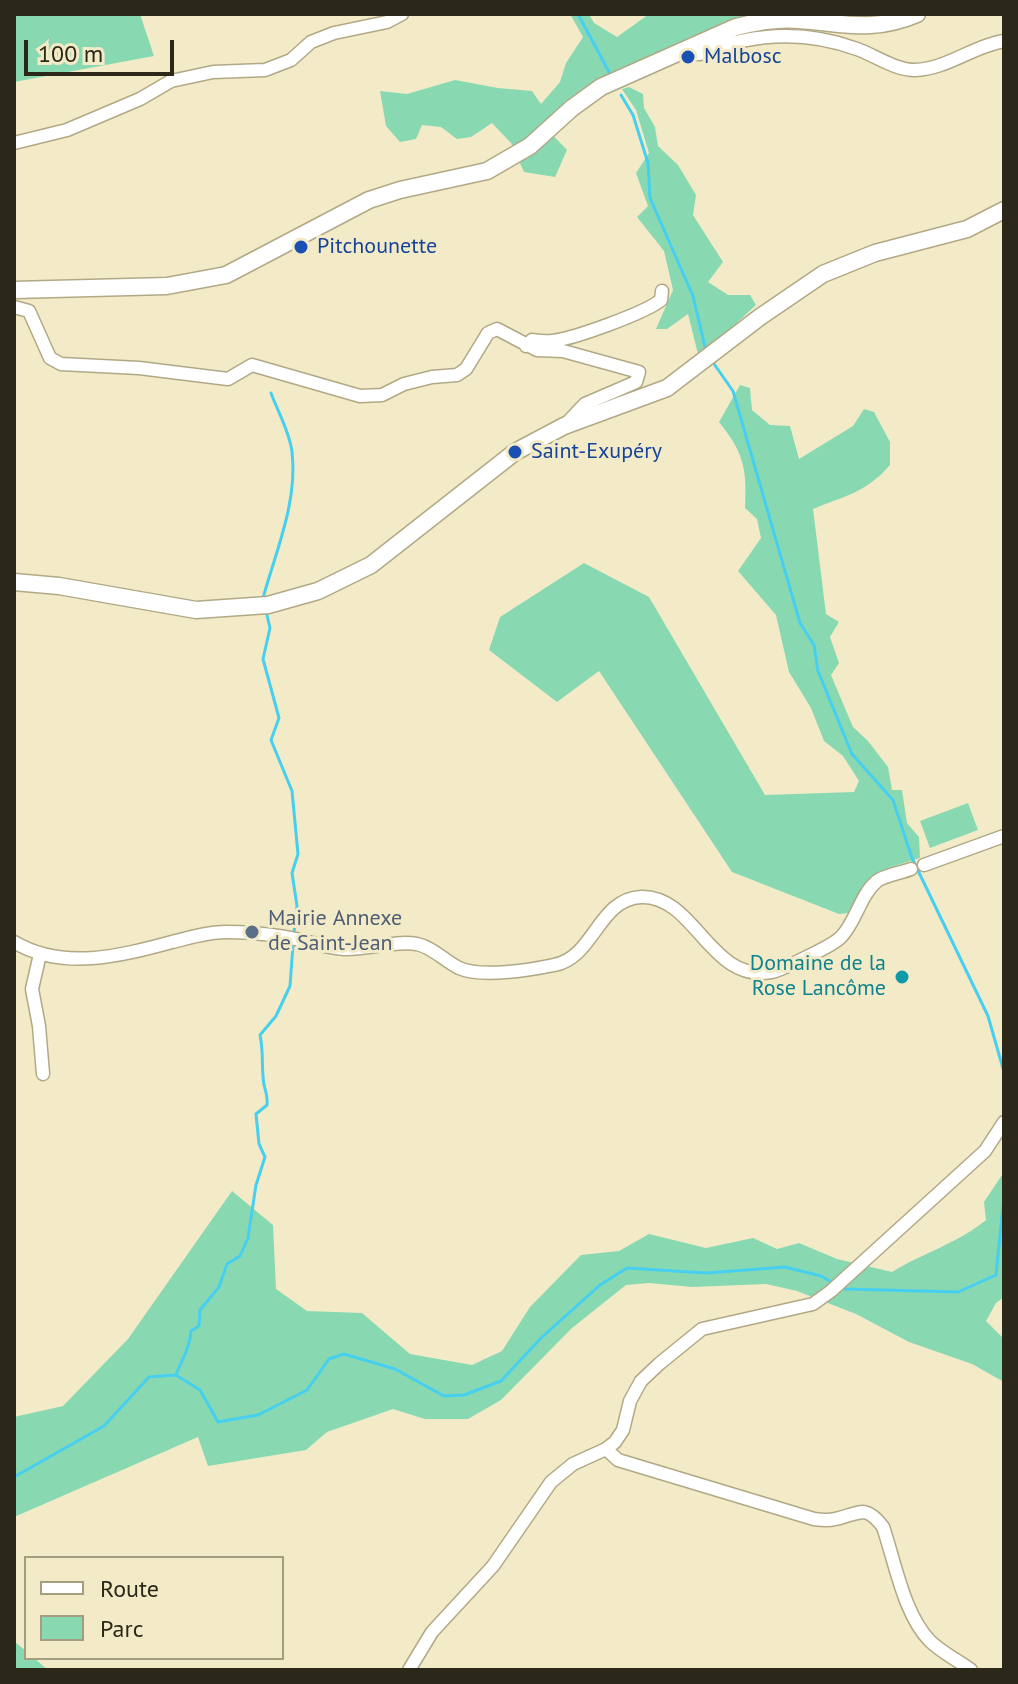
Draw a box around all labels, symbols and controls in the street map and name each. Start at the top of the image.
scale bar [28,24,178,74]
text: 100 m [38,38,103,69]
place label: Malbosc [704,44,782,70]
marker: Malbosc [679,48,697,66]
place label: Pitchounette [317,234,437,260]
marker: Pitchounette [292,238,310,256]
place label: Saint-Exupéry [531,439,662,465]
marker: Saint-Exupéry [506,443,524,461]
place label: Mairie Annexe de Saint-Jean [268,906,402,958]
marker: Mairie Annexe de Saint-Jean [243,923,261,941]
place label: Domaine de la Rose Lancôme [750,951,886,1002]
marker: Domaine de la Rose Lancôme [893,968,911,986]
legend [24,1556,284,1660]
text: Route [100,1573,159,1604]
text: Parc [100,1613,143,1644]

